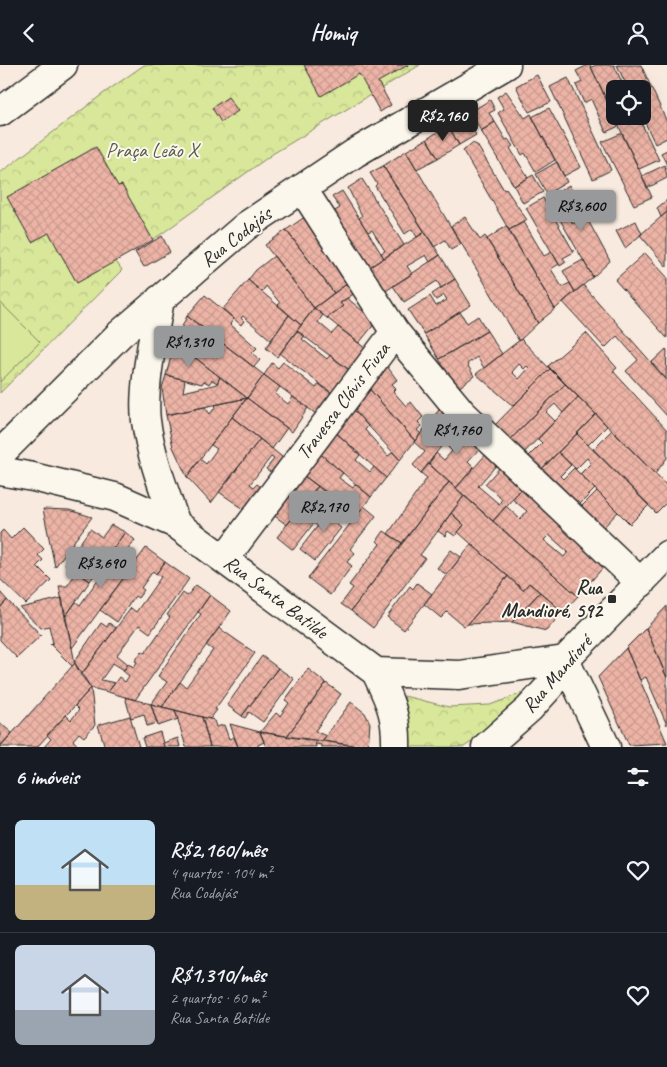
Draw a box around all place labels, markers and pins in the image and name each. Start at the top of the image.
pin: R$2,160 [397,99,489,142]
pin: R$3,600 [535,189,627,232]
pin: R$1,310 [143,325,235,368]
pin: R$1,760 [411,413,503,456]
pin: R$2,170 [278,491,370,533]
pin: R$3,690 [55,547,147,589]
place label: Rua Mandioré, 592 [501,575,604,623]
marker: Rua Mandioré, 592 [606,593,618,605]

